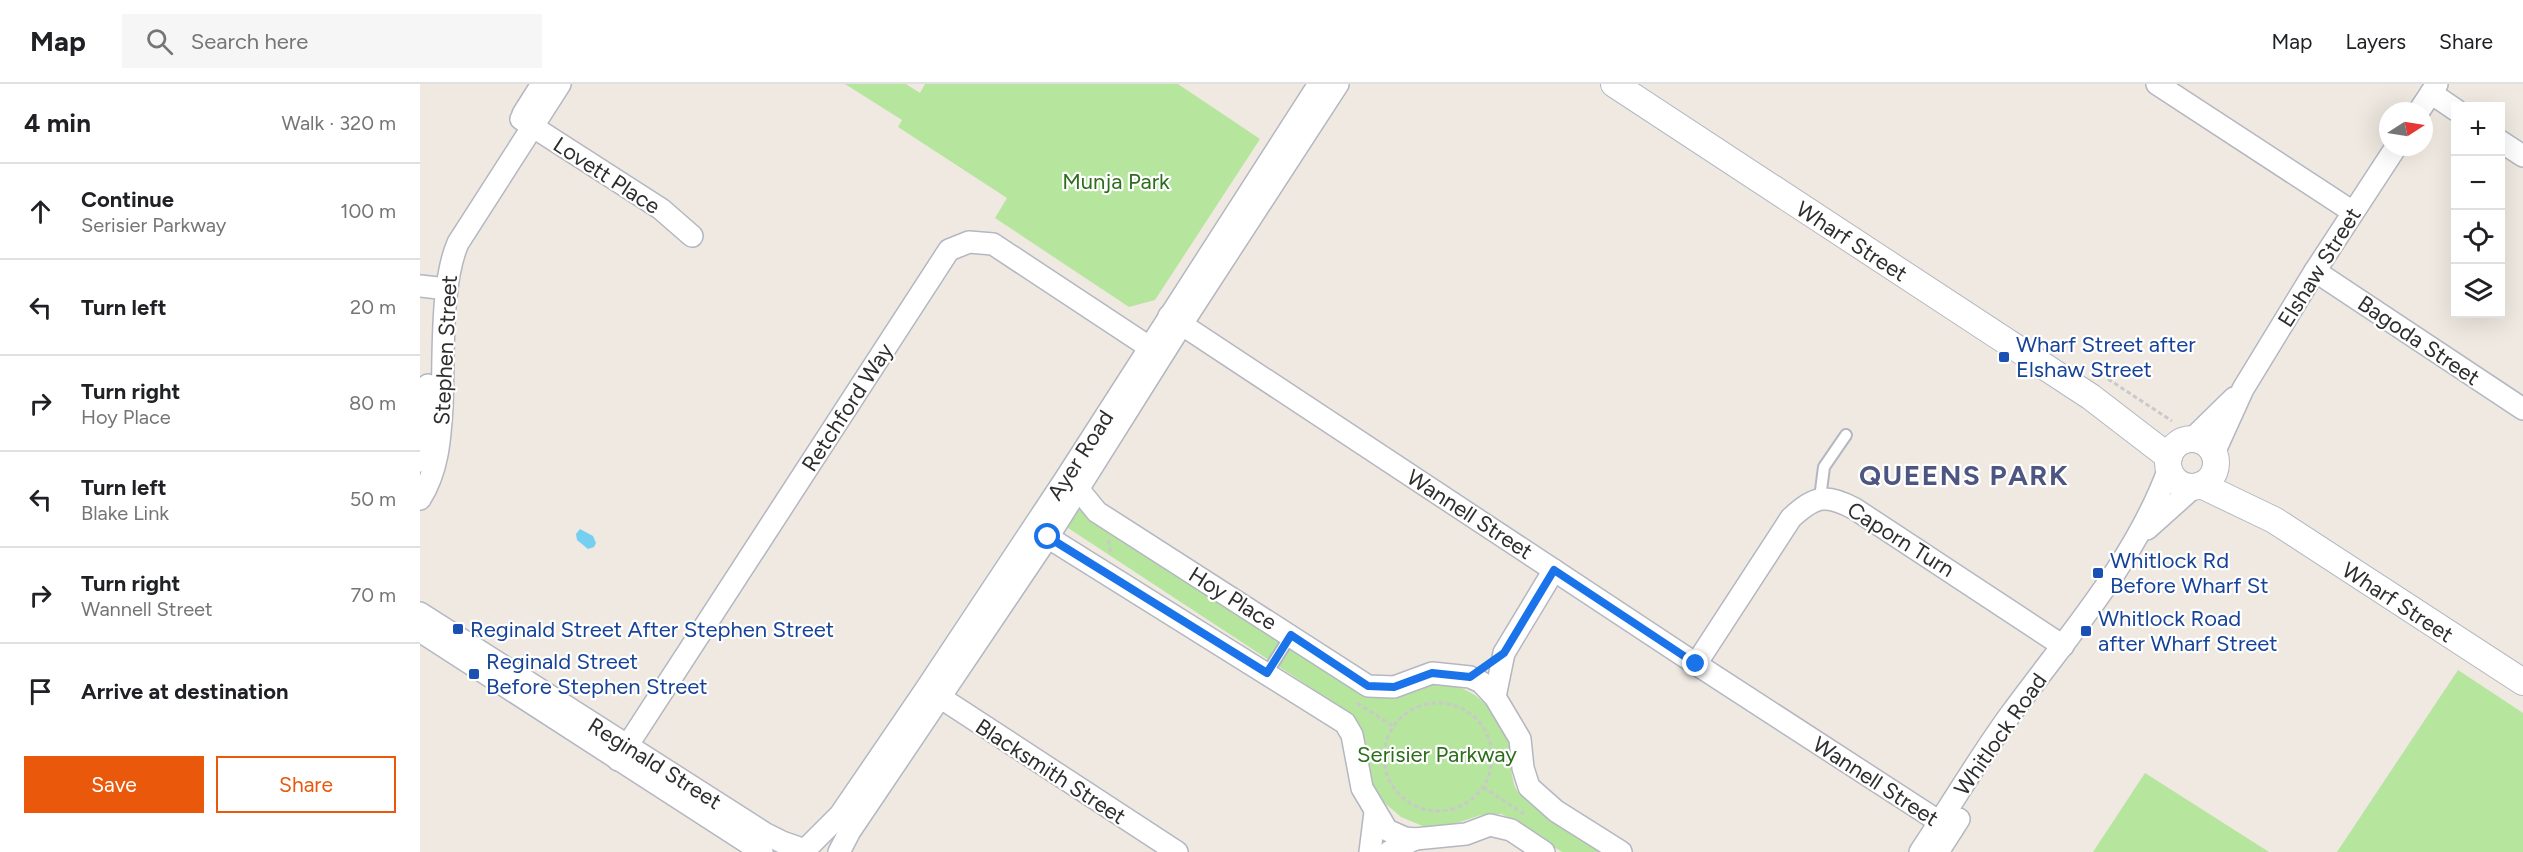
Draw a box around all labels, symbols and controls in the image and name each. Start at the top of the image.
search box [122,14,542,68]
text: Map [30,24,86,58]
icon: search [143,25,176,58]
text: Search here [191,28,308,55]
text: Map [2272,29,2312,54]
text: Layers [2345,29,2406,54]
text: Share [2439,29,2493,54]
north arrow [2379,102,2433,156]
map controls [2451,102,2505,318]
button: + [2451,102,2505,156]
text: 4 min [24,107,91,139]
text: Walk · 320 m [282,111,396,135]
street label: Lovett Place [548,131,665,220]
button: − [2451,156,2505,210]
park label: Munja Park [1062,168,1170,195]
text: Continue [81,186,174,213]
icon: ahead [24,195,57,228]
street label: Wharf Street [1791,195,1912,287]
text: 100 m [340,199,396,223]
street label: Elshaw Street [2272,203,2367,332]
button: locate [2451,210,2505,264]
text: Serisier Parkway [81,213,226,237]
button: layers [2451,264,2505,318]
street label: Stephen Street [428,274,463,426]
street label: Bagoda Street [2353,290,2485,391]
icon: left [24,291,57,324]
text: Turn left [81,294,167,321]
text: 20 m [350,295,396,319]
place label: Wharf Street after Elshaw Street [2016,331,2196,383]
street label: Retchford Way [796,338,899,477]
marker: Wharf Street after Elshaw Street [1997,350,2011,364]
text: Turn right [81,378,180,405]
icon: right [24,387,57,420]
text: 80 m [349,391,396,415]
text: Hoy Place [81,405,171,429]
street label: Ayer Road [1041,405,1119,505]
district label: QUEENS PARK [1859,458,2069,492]
street label: Wannell Street [1402,464,1538,565]
text: Turn left [81,474,167,501]
icon: left [24,483,57,516]
text: 50 m [350,487,396,511]
street label: Caporn Turn [1842,496,1959,583]
text: Blake Link [81,501,169,525]
route start [1034,523,1060,549]
place label: Whitlock Rd Before Wharf St [2110,547,2269,599]
street label: Wharf Street [2337,556,2458,648]
street label: Hoy Place [1184,561,1282,636]
marker: Whitlock Rd Before Wharf St [2091,566,2105,580]
text: Turn right [81,570,180,597]
icon: right [24,579,57,612]
text: 70 m [350,583,396,607]
text: Wannell Street [81,597,213,621]
place label: Whitlock Road after Wharf Street [2098,605,2278,657]
place label: Reginald Street After Stephen Street [470,616,834,643]
marker: Reginald Street After Stephen Street [451,622,465,636]
marker: Whitlock Road after Wharf Street [2079,624,2093,638]
place label: Reginald Street Before Stephen Street [486,648,708,700]
route end [1682,650,1708,676]
marker: Reginald Street Before Stephen Street [467,667,481,681]
street label: Whitlock Road [1948,668,2053,801]
icon: arrive [24,675,57,708]
text: Arrive at destination [81,678,289,705]
street label: Reginald Street [583,712,726,815]
street label: Blacksmith Street [971,713,1131,830]
street label: Wannell Street [1808,731,1944,832]
park label: Serisier Parkway [1357,741,1517,768]
button: Save [24,756,204,813]
button: Share [216,756,396,813]

